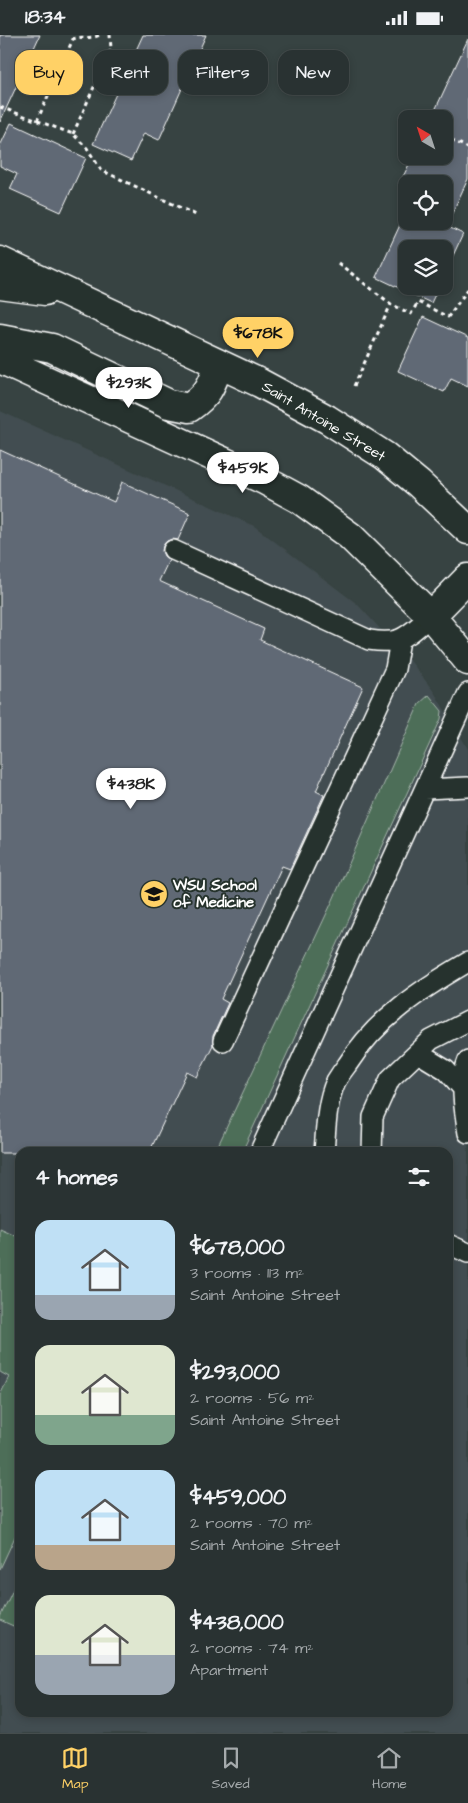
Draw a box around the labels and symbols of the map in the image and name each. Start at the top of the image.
north arrow [398,110,452,165]
pin: $678K [223,317,293,359]
pin: $293K [94,367,164,409]
street label: Saint Antoine Street [258,376,390,467]
pin: $459K [208,451,278,494]
pin: $438K [96,767,166,810]
place label: WSU School of Medicine [172,875,258,913]
school or university icon: WSU School of Medicine [139,879,169,909]

